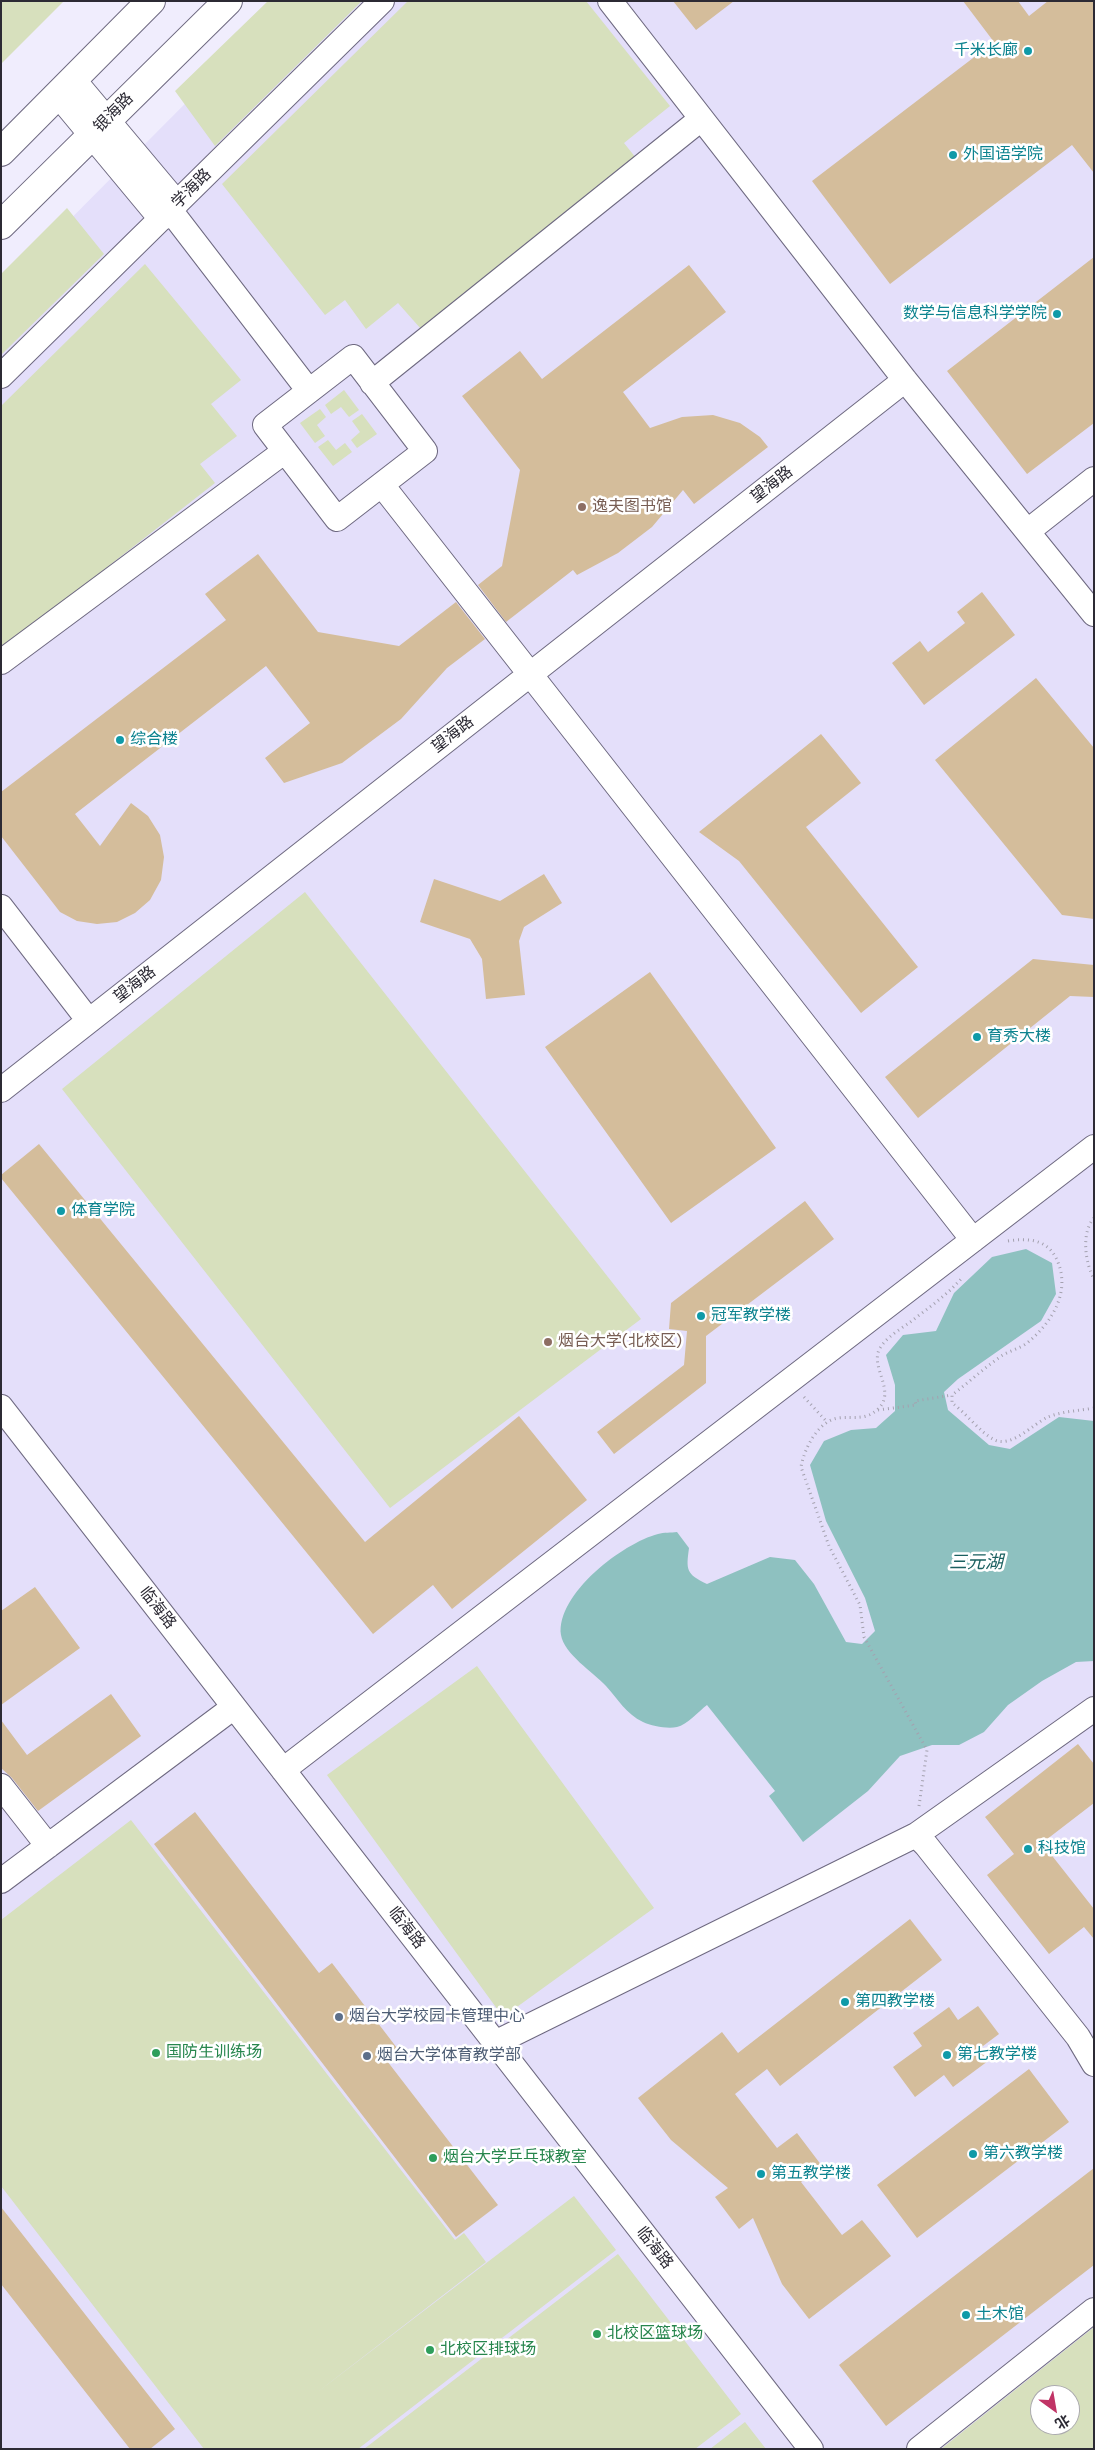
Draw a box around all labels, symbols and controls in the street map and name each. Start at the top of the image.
place label: 千米长廊 [954,41,1018,61]
marker: 千米长廊 [1022,45,1034,57]
street label: 银海路 [90,89,138,137]
place label: 外国语学院 [963,145,1043,165]
marker: 外国语学院 [947,149,959,161]
street label: 学海路 [168,165,216,213]
place label: 数学与信息科学学院 [903,304,1047,324]
marker: 数学与信息科学学院 [1051,308,1063,320]
street label: 望海路 [747,463,797,507]
place label: 逸夫图书馆 [592,497,672,517]
marker: 逸夫图书馆 [576,501,588,513]
street label: 望海路 [428,713,478,757]
place label: 综合楼 [130,730,178,750]
marker: 综合楼 [114,734,126,746]
street label: 望海路 [110,963,160,1007]
place label: 育秀大楼 [987,1027,1051,1047]
marker: 育秀大楼 [971,1031,983,1043]
place label: 体育学院 [71,1201,135,1221]
marker: 体育学院 [55,1205,67,1217]
place label: 冠军教学楼 [711,1306,791,1326]
marker: 冠军教学楼 [695,1310,707,1322]
place label: 烟台大学(北校区) [558,1332,682,1352]
marker: 烟台大学(北校区) [542,1336,554,1348]
water label: 三元湖 [949,1552,1003,1574]
street label: 临海路 [135,1583,179,1633]
place label: 科技馆 [1038,1839,1086,1859]
marker: 科技馆 [1022,1843,1034,1855]
street label: 临海路 [384,1903,428,1953]
place label: 第四教学楼 [855,1992,935,2012]
marker: 第四教学楼 [839,1996,851,2008]
place label: 烟台大学校园卡管理中心 [349,2007,525,2027]
marker: 烟台大学校园卡管理中心 [333,2011,345,2023]
place label: 国防生训练场 [166,2043,262,2063]
place label: 第七教学楼 [957,2045,1037,2065]
place label: 烟台大学体育教学部 [377,2046,521,2066]
marker: 国防生训练场 [150,2047,162,2059]
marker: 第七教学楼 [941,2049,953,2061]
marker: 烟台大学体育教学部 [361,2050,373,2062]
place label: 第六教学楼 [983,2144,1063,2164]
place label: 烟台大学乒乓球教室 [443,2148,587,2168]
marker: 第六教学楼 [967,2148,979,2160]
marker: 烟台大学乒乓球教室 [427,2152,439,2164]
place label: 第五教学楼 [771,2164,851,2184]
marker: 第五教学楼 [755,2168,767,2180]
street label: 临海路 [632,2223,676,2273]
place label: 土木馆 [976,2305,1024,2325]
marker: 土木馆 [960,2309,972,2321]
place label: 北校区篮球场 [607,2324,703,2344]
marker: 北校区篮球场 [591,2328,603,2340]
place label: 北校区排球场 [440,2340,536,2360]
marker: 北校区排球场 [424,2344,436,2356]
north arrow [1030,2385,1080,2435]
text: 北 [1052,2411,1073,2433]

